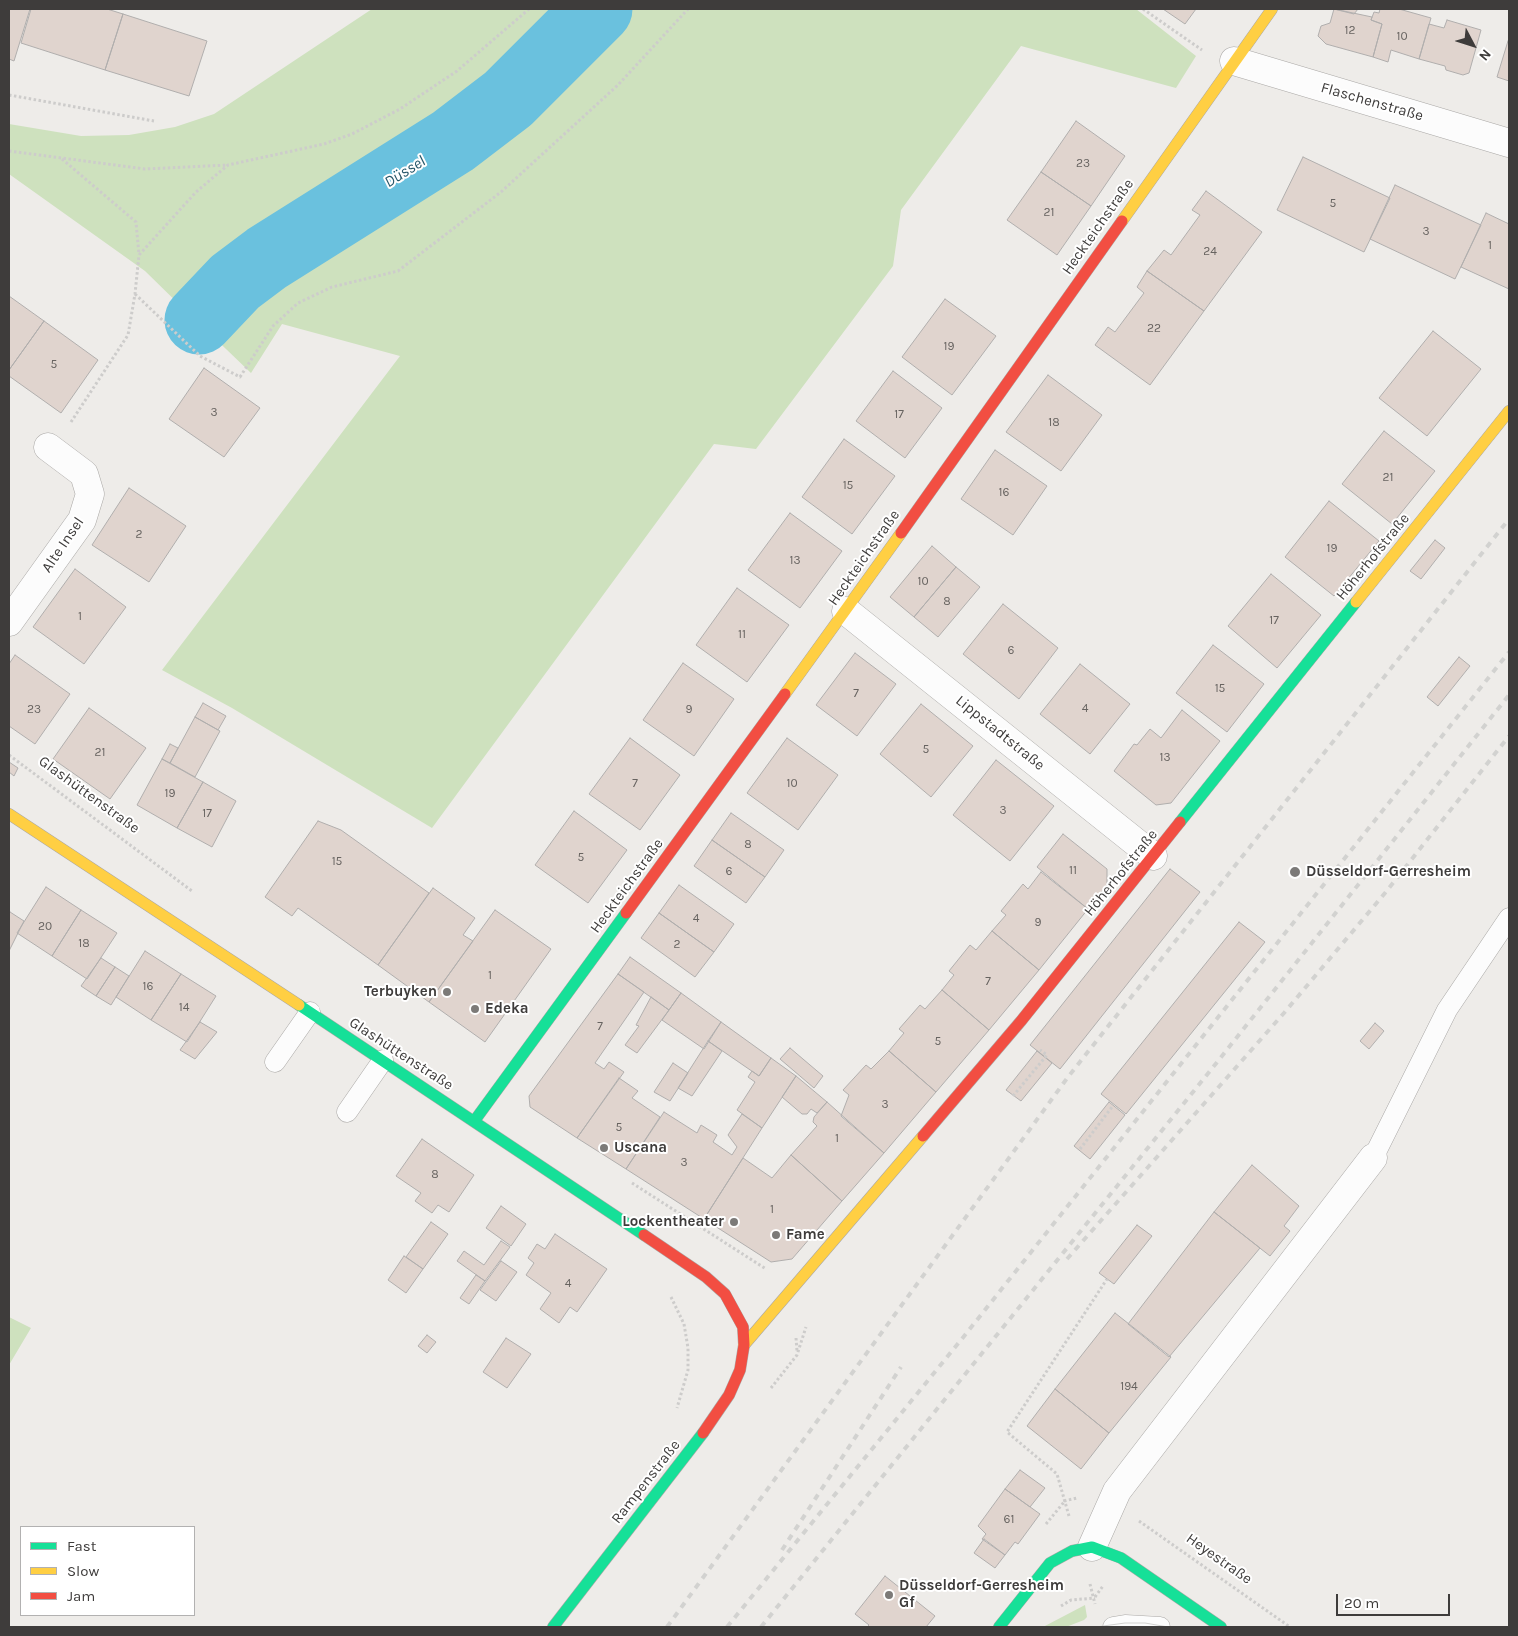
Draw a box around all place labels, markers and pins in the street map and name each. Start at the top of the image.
place label: Düsseldorf-Gerresheim [1306,863,1471,881]
marker: Düsseldorf-Gerresheim [1288,865,1302,879]
place label: Terbuyken [364,983,437,1001]
marker: Terbuyken [441,986,453,998]
place label: Edeka [485,1000,529,1018]
marker: Edeka [469,1003,481,1015]
place label: Uscana [614,1139,667,1157]
marker: Uscana [598,1142,610,1154]
place label: Lockentheater [622,1213,724,1231]
marker: Lockentheater [728,1216,740,1228]
place label: Fame [786,1226,825,1244]
marker: Fame [770,1229,782,1241]
place label: Düsseldorf-Gerresheim Gf [899,1577,1064,1612]
marker: Düsseldorf-Gerresheim Gf [883,1589,895,1601]

